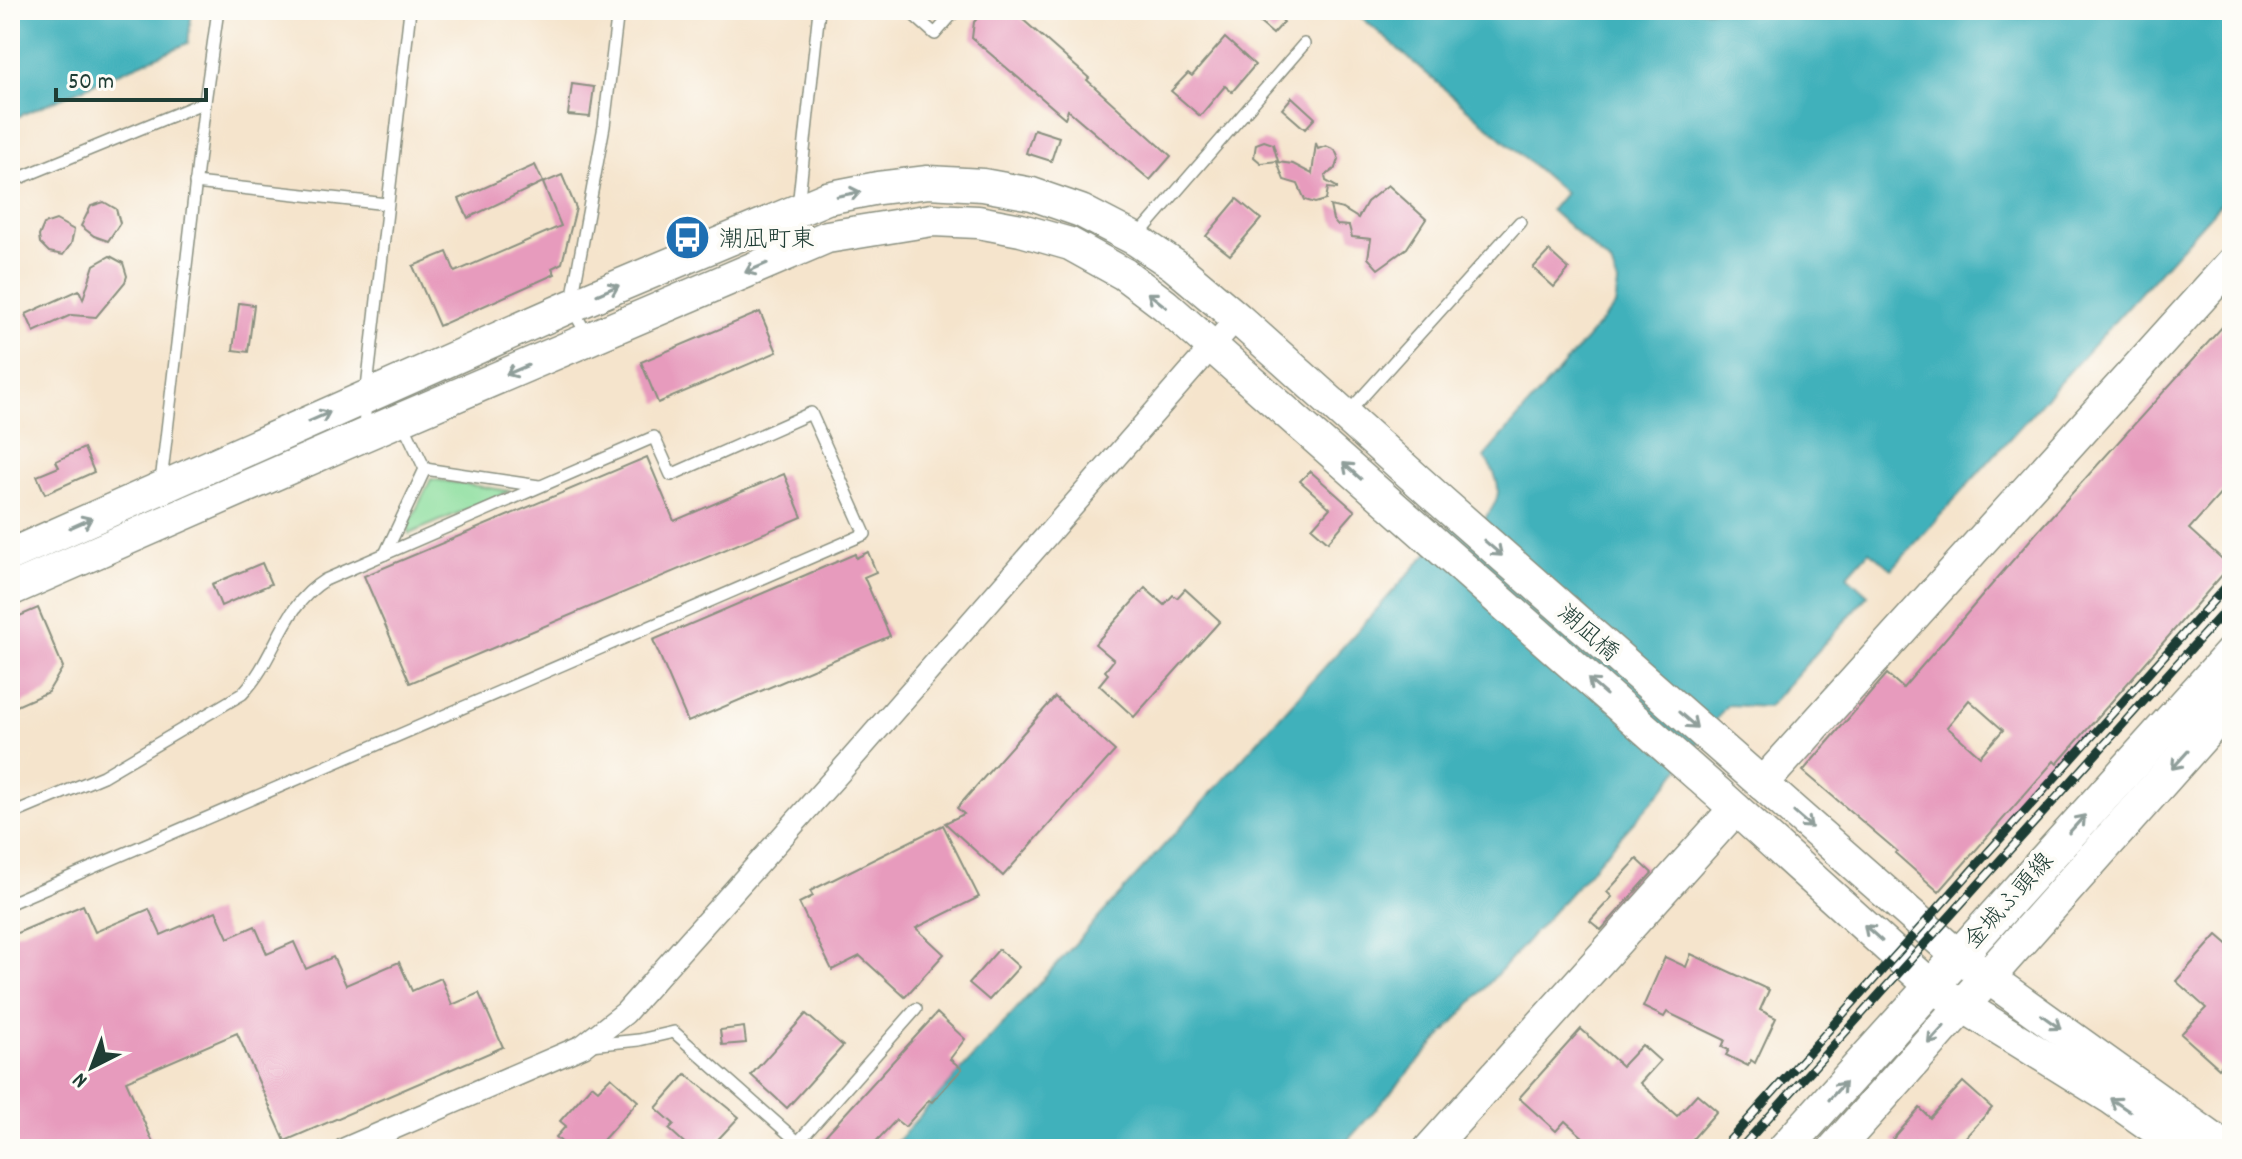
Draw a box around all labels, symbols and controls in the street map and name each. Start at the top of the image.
scale bar [56,52,206,102]
text: 50 m [68,66,114,100]
one-way arrow [836,185,861,200]
bus stop icon: 潮凪町東 [664,214,712,262]
place label: 潮凪町東 [719,224,815,258]
one-way arrow [744,262,769,277]
one-way arrow [595,282,620,297]
one-way arrow [1147,291,1168,308]
one-way arrow [505,363,530,378]
one-way arrow [306,409,330,424]
one-way arrow [1342,462,1362,481]
one-way arrow [68,515,93,530]
one-way arrow [1483,538,1503,556]
street label: 潮凪橋 [1549,598,1625,671]
one-way arrow [1587,678,1607,696]
one-way arrow [1678,710,1698,728]
one-way arrow [2171,750,2189,770]
one-way arrow [1792,811,1812,829]
one-way arrow [2068,814,2086,834]
street label: 金城ふ頭線 [1957,846,2063,958]
one-way arrow [1864,925,1884,943]
one-way arrow [2040,1014,2062,1030]
one-way arrow [1927,1024,1945,1044]
north arrow [52,1027,132,1107]
text: N [66,1064,95,1094]
one-way arrow [1828,1081,1846,1101]
one-way arrow [2109,1097,2131,1113]

